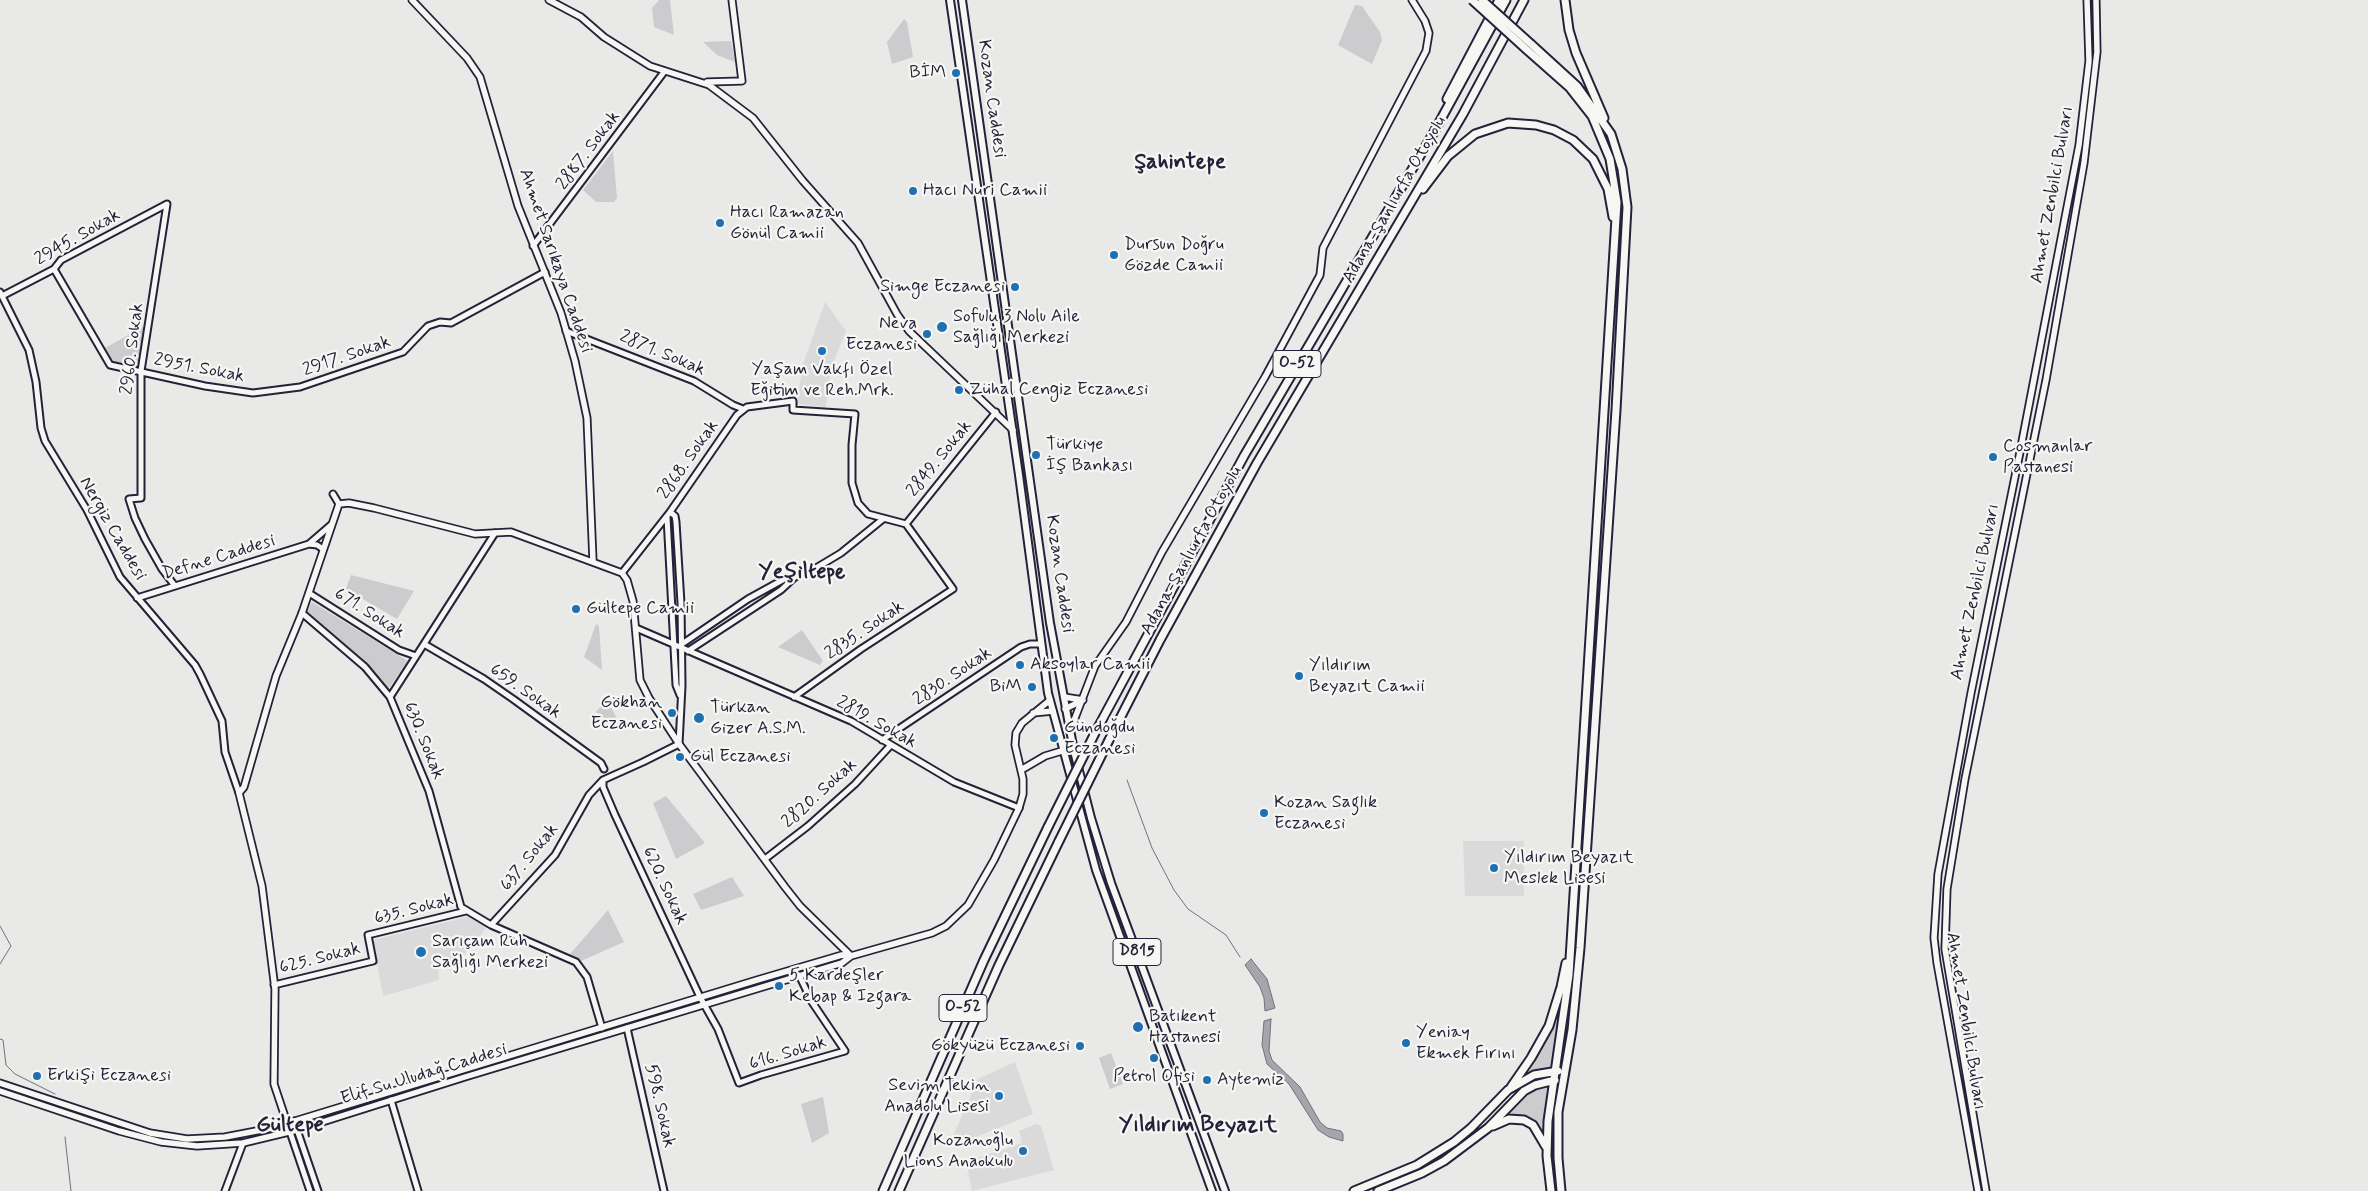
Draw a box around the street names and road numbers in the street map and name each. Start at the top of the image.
street label: Kozan Caddesi [972,39,1010,159]
street label: Ahmet Zenbilci Bulvarı [2027,105,2079,285]
street label: 2887. Sokak [552,107,626,195]
street label: Adana-Şanlıurfa Otoyolu [1338,113,1452,287]
street label: Ahmet Sarıkaya Caddesi [513,166,597,356]
street label: 2945. Sokak [31,205,125,271]
street label: 2960. Sokak [117,302,149,396]
street label: 2871. Sokak [616,326,708,382]
street label: 2917. Sokak [300,332,394,382]
street label: 2951. Sokak [152,350,246,388]
road number: O-52 [1273,350,1321,378]
street label: 2868. Sokak [654,416,724,504]
street label: 2849. Sokak [903,416,977,502]
street label: Adana-Şanlıurfa Otoyolu [1137,463,1247,639]
street label: Nergiz Caddesi [74,473,150,585]
street label: Ahmet Zenbilci Bulvarı [1947,502,2005,682]
street label: Kozan Caddesi [1040,514,1078,634]
street label: Defne Caddesi [160,531,278,585]
street label: 671. Sokak [330,584,408,644]
street label: 2835. Sokak [821,597,909,665]
street label: 2830. Sokak [910,643,996,711]
street label: 659. Sokak [485,660,565,724]
street label: 2819. Sokak [832,692,920,754]
street label: 630. Sokak [398,699,448,783]
street label: 2820. Sokak [778,755,862,833]
street label: 637. Sokak [496,820,564,896]
street label: 620. Sokak [637,844,691,928]
street label: 635. Sokak [372,890,456,930]
street label: Ahmet Zenbilci Bulvarı [1940,931,1990,1111]
street label: 625. Sokak [277,938,363,980]
road number: D815 [1113,939,1161,966]
road number: O-52 [939,994,987,1021]
street label: 616. Sokak [747,1032,829,1076]
street label: Elif Su Uludağ Caddesi [338,1039,510,1111]
street label: 598. Sokak [639,1062,679,1150]

